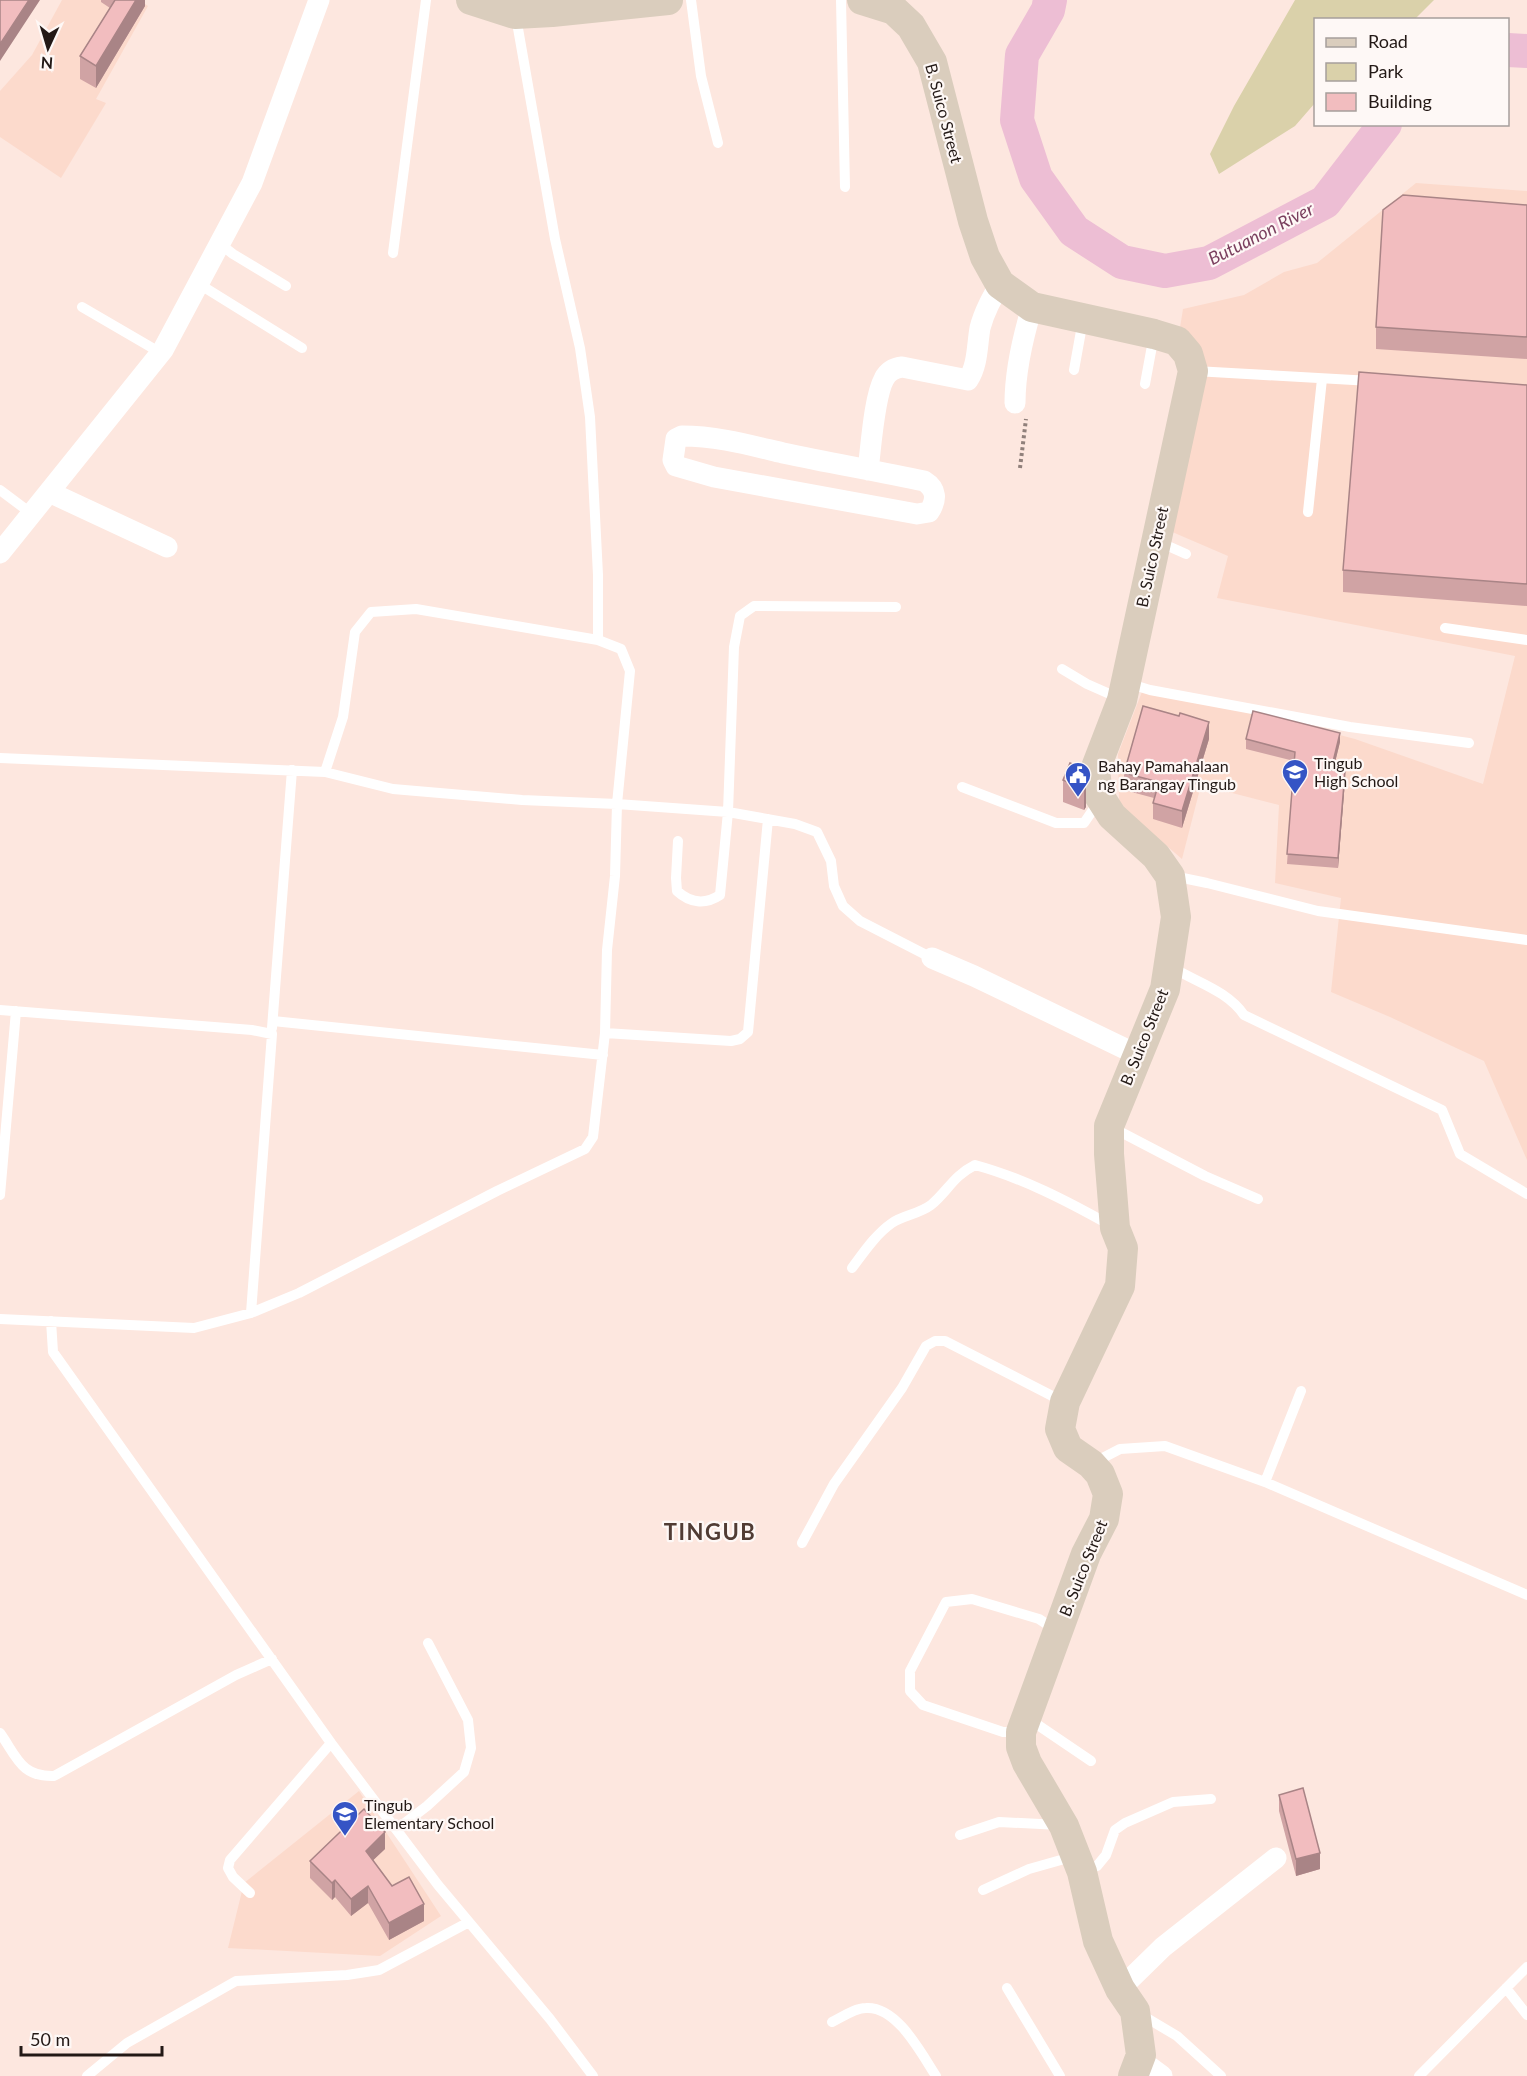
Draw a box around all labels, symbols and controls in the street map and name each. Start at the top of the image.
north arrow [18,18,78,78]
legend [1314,18,1509,126]
text: Road [1368,30,1408,52]
text: N [40,54,54,73]
text: Park [1368,60,1404,82]
street label: B. Suico Street [922,61,967,165]
text: Building [1368,90,1432,112]
water label: Butuanon River [1204,197,1318,269]
street label: B. Suico Street [1132,505,1171,609]
place label: Tingub High School [1314,753,1398,790]
place label: Bahay Pamahalaan ng Barangay Tingub [1098,756,1236,793]
school or university icon: Tingub High School [1280,757,1310,795]
public building icon: Bahay Pamahalaan ng Barangay Tingub [1063,760,1093,798]
street label: B. Suico Street [1116,986,1172,1088]
street label: B. Suico Street [1055,1517,1111,1619]
district label: TINGUB [664,1518,756,1545]
place label: Tingub Elementary School [364,1795,494,1832]
school or university icon: Tingub Elementary School [330,1799,360,1837]
scale bar [21,2019,162,2057]
text: 50 m [30,2028,70,2050]

